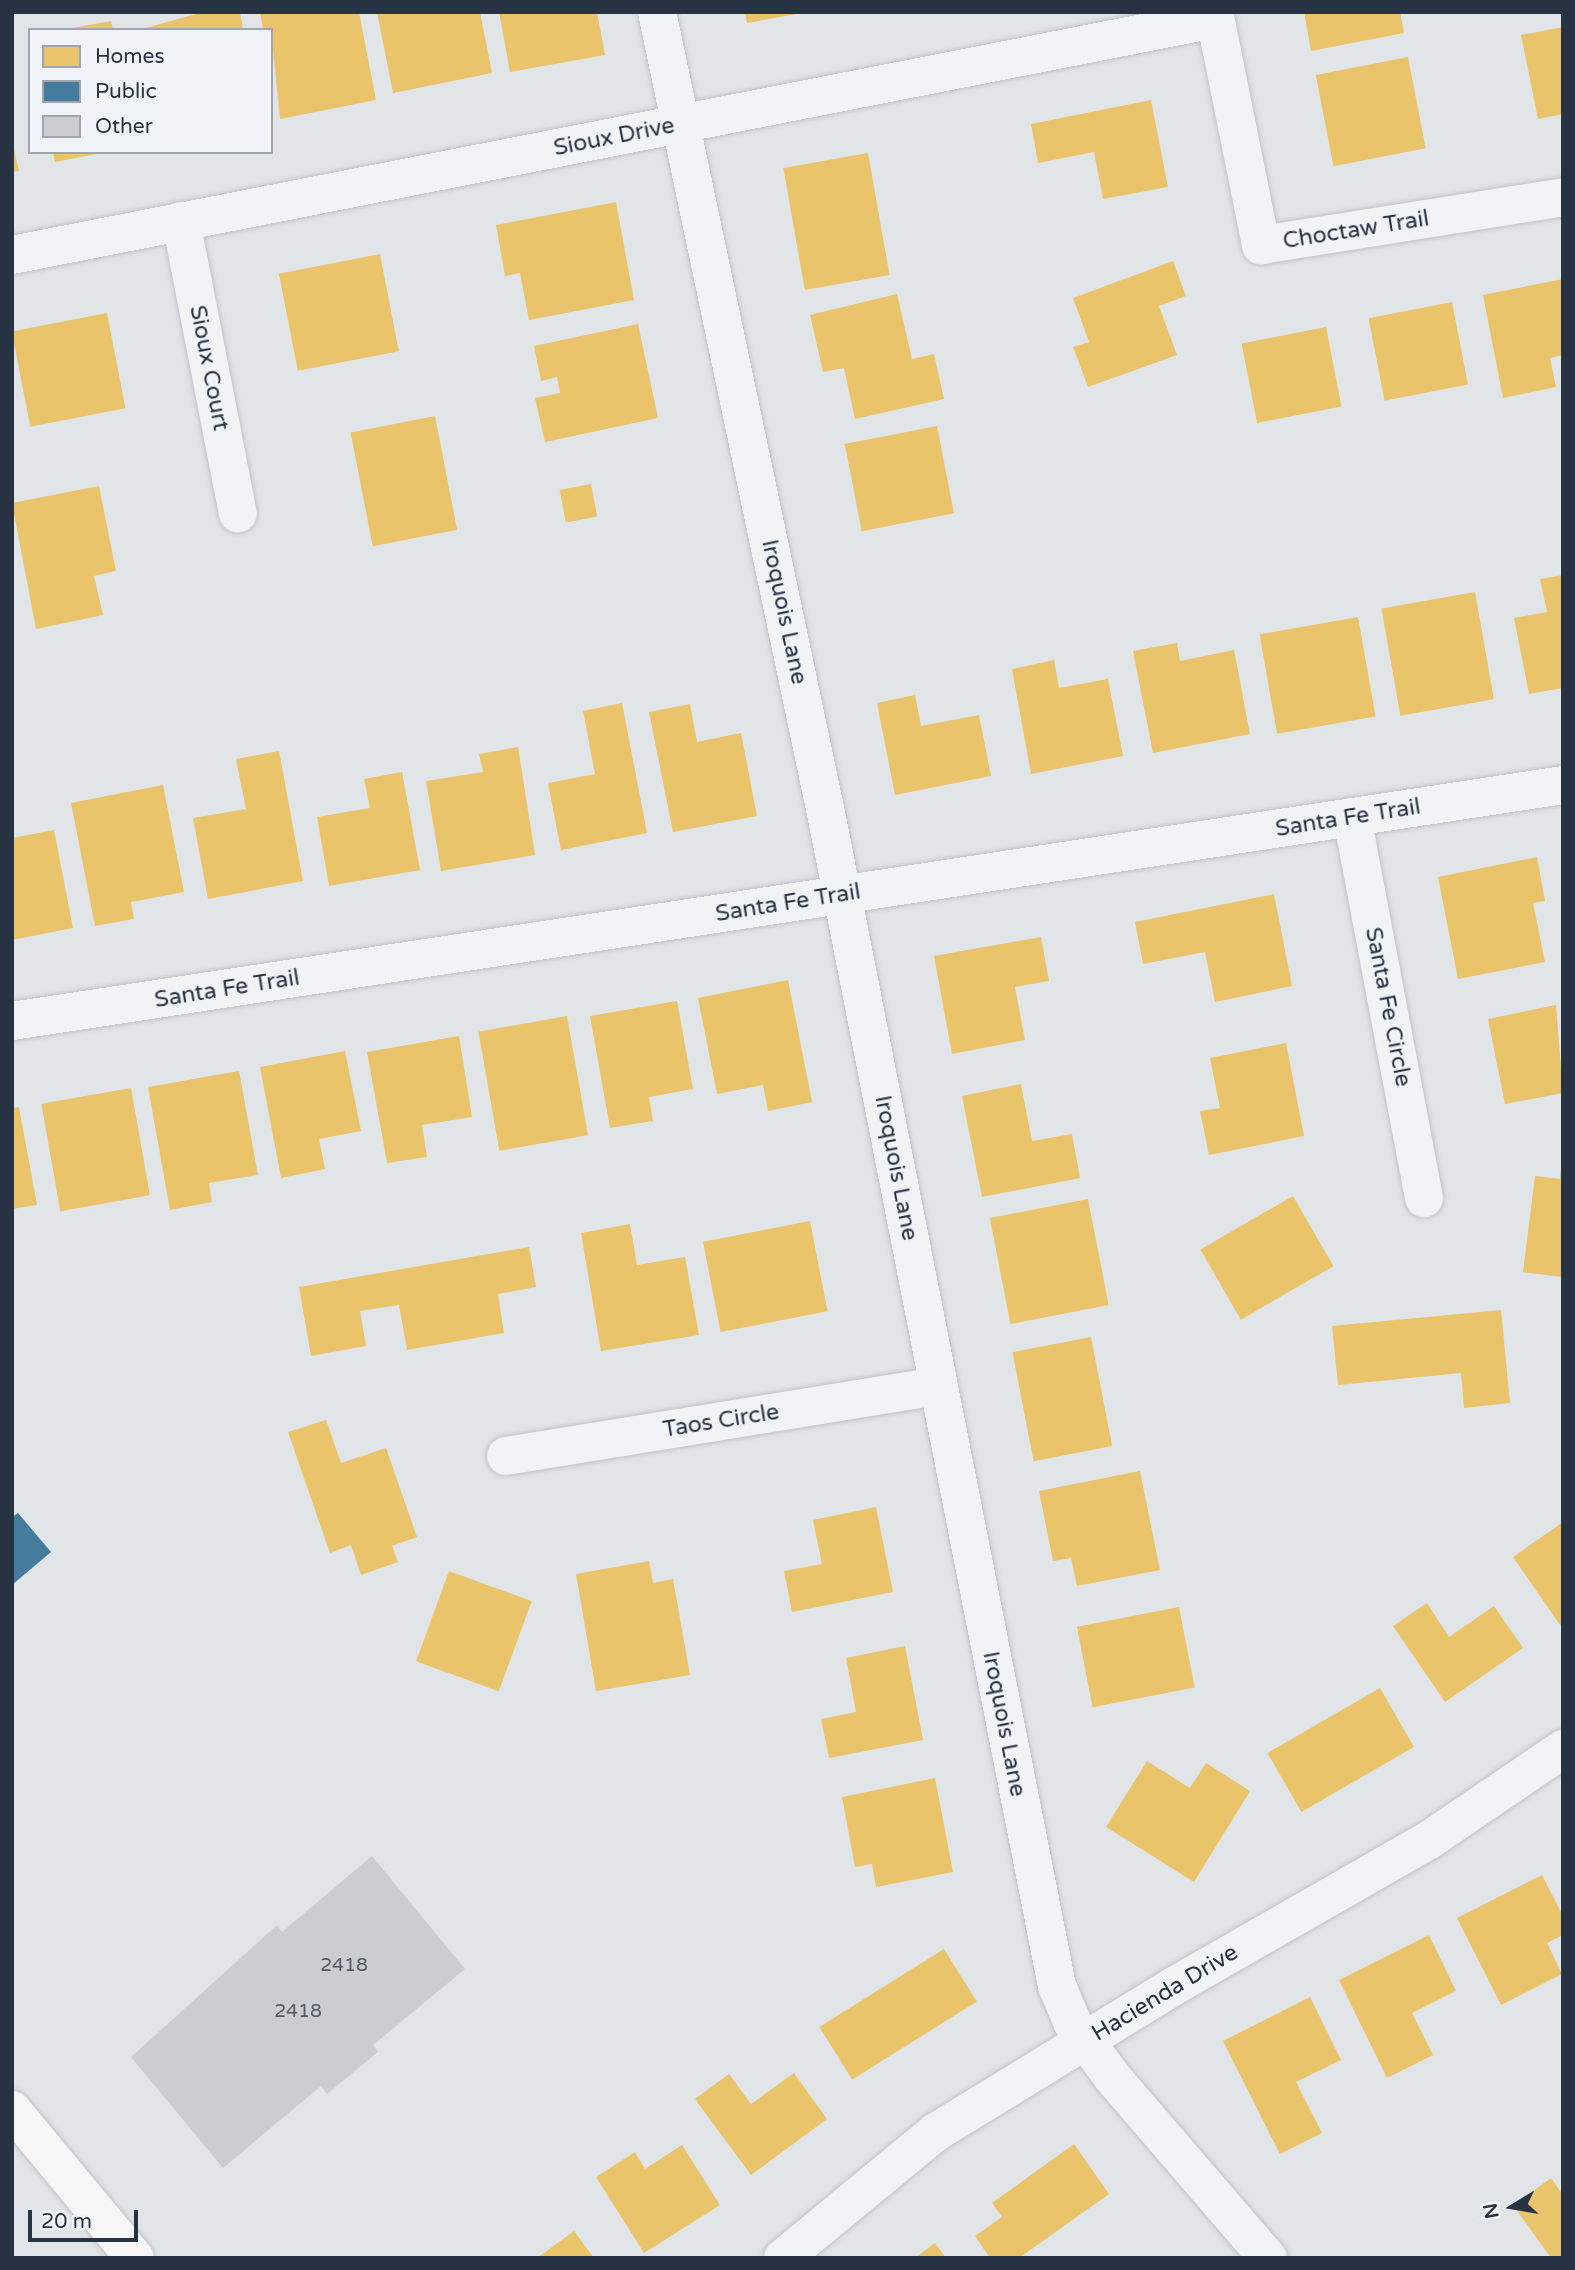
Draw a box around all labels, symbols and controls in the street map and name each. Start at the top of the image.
legend [28,28,273,154]
text: Homes [95,44,165,69]
text: Public [95,79,157,104]
street label: Sioux Drive [551,112,677,162]
text: Other [95,114,153,139]
street label: Choctaw Trail [1281,205,1431,255]
street label: Sioux Court [183,303,235,433]
street label: Iroquois Lane [755,537,813,687]
street label: Santa Fe Trail [1274,793,1422,843]
street label: Santa Fe Trail [714,878,862,928]
street label: Santa Fe Circle [1359,925,1417,1089]
street label: Santa Fe Trail [153,964,301,1014]
street label: Iroquois Lane [868,1093,924,1243]
street label: Taos Circle [661,1398,781,1444]
street label: Iroquois Lane [976,1649,1032,1799]
street label: Hacienda Drive [1087,1939,1243,2047]
house number: 2418 [320,1955,368,1977]
house number: 2418 [274,2001,322,2023]
north arrow [1477,2172,1547,2242]
scale bar [32,2196,142,2240]
text: N [1479,2201,1504,2221]
text: 20 m [41,2209,92,2234]

